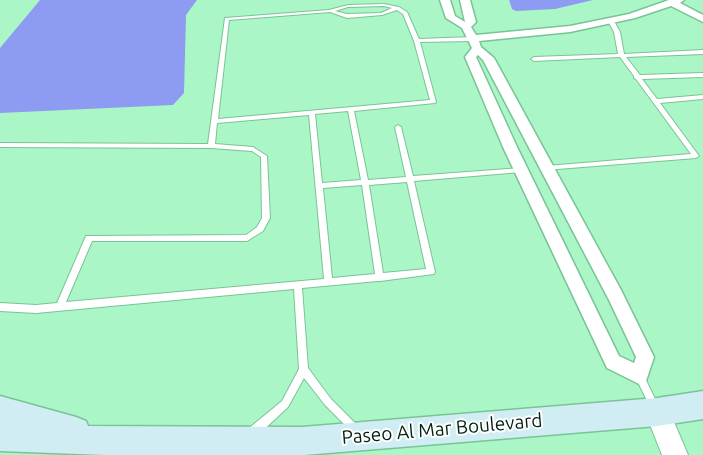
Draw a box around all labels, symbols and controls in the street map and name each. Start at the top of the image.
street label: Paseo Al Mar Boulevard [341,409,543,449]

